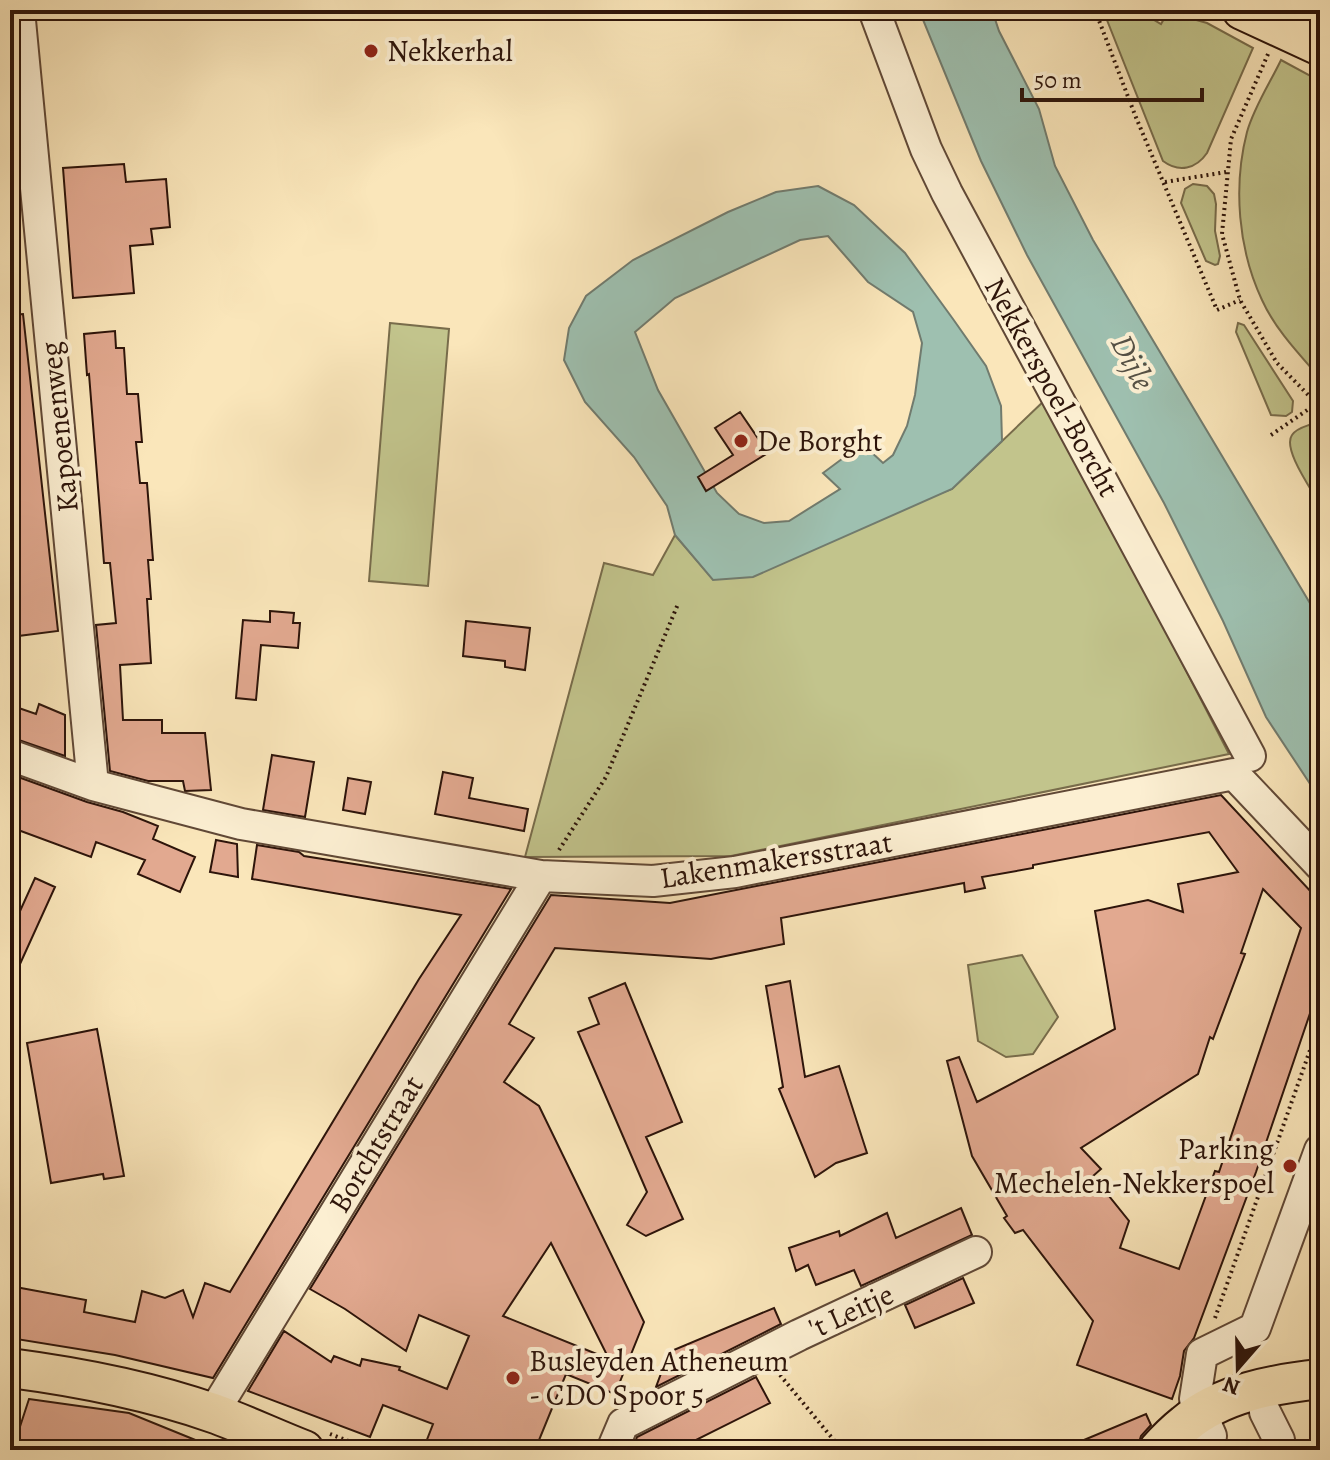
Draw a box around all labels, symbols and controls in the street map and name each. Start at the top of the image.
place label: Nekkerhal [387,31,513,71]
marker: Nekkerhal [362,42,380,60]
scale bar [1022,52,1202,102]
text: 50 m [1034,64,1082,96]
street label: Nekkerspoel-Borcht [975,270,1129,504]
water label: Dijle [1100,326,1166,398]
street label: Kapoenenweg [30,340,88,514]
place label: De Borght [757,421,883,461]
marker: De Borght [732,432,750,450]
street label: Lakenmakersstraat [657,822,895,898]
street label: Borchtstraat [319,1068,433,1220]
place label: Parking Mechelen-Nekkerspoel [994,1129,1274,1203]
marker: Parking Mechelen-Nekkerspoel [1281,1157,1299,1175]
street label: 't Leitje [802,1274,900,1348]
north arrow [1198,1328,1278,1408]
place label: Busleyden Atheneum - CDO Spoor 5 [529,1341,789,1415]
marker: Busleyden Atheneum - CDO Spoor 5 [504,1369,522,1387]
text: N [1219,1369,1244,1403]

